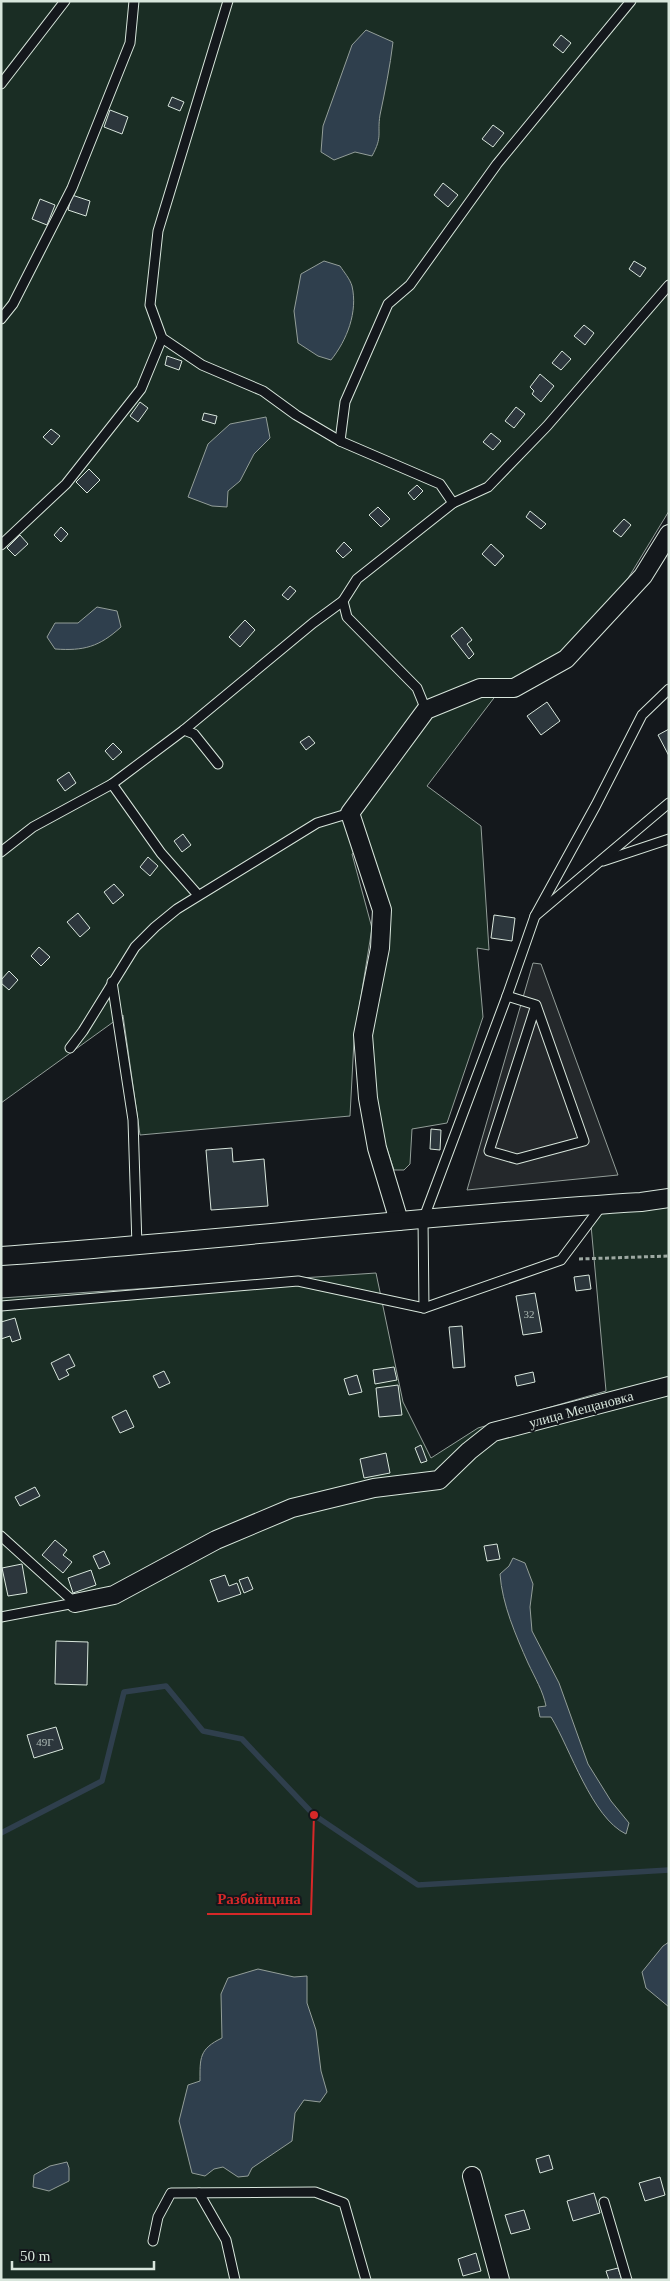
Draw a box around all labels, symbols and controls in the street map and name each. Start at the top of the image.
house number: 32 [524,1308,535,1320]
street label: улица Мещановка [527,1388,636,1431]
house number: 49Г [36,1736,54,1748]
callout: Разбойщина [207,1884,311,1914]
text: Разбойщина [217,1891,301,1907]
scale bar [12,2238,155,2270]
text: 50 m [20,2248,51,2264]

